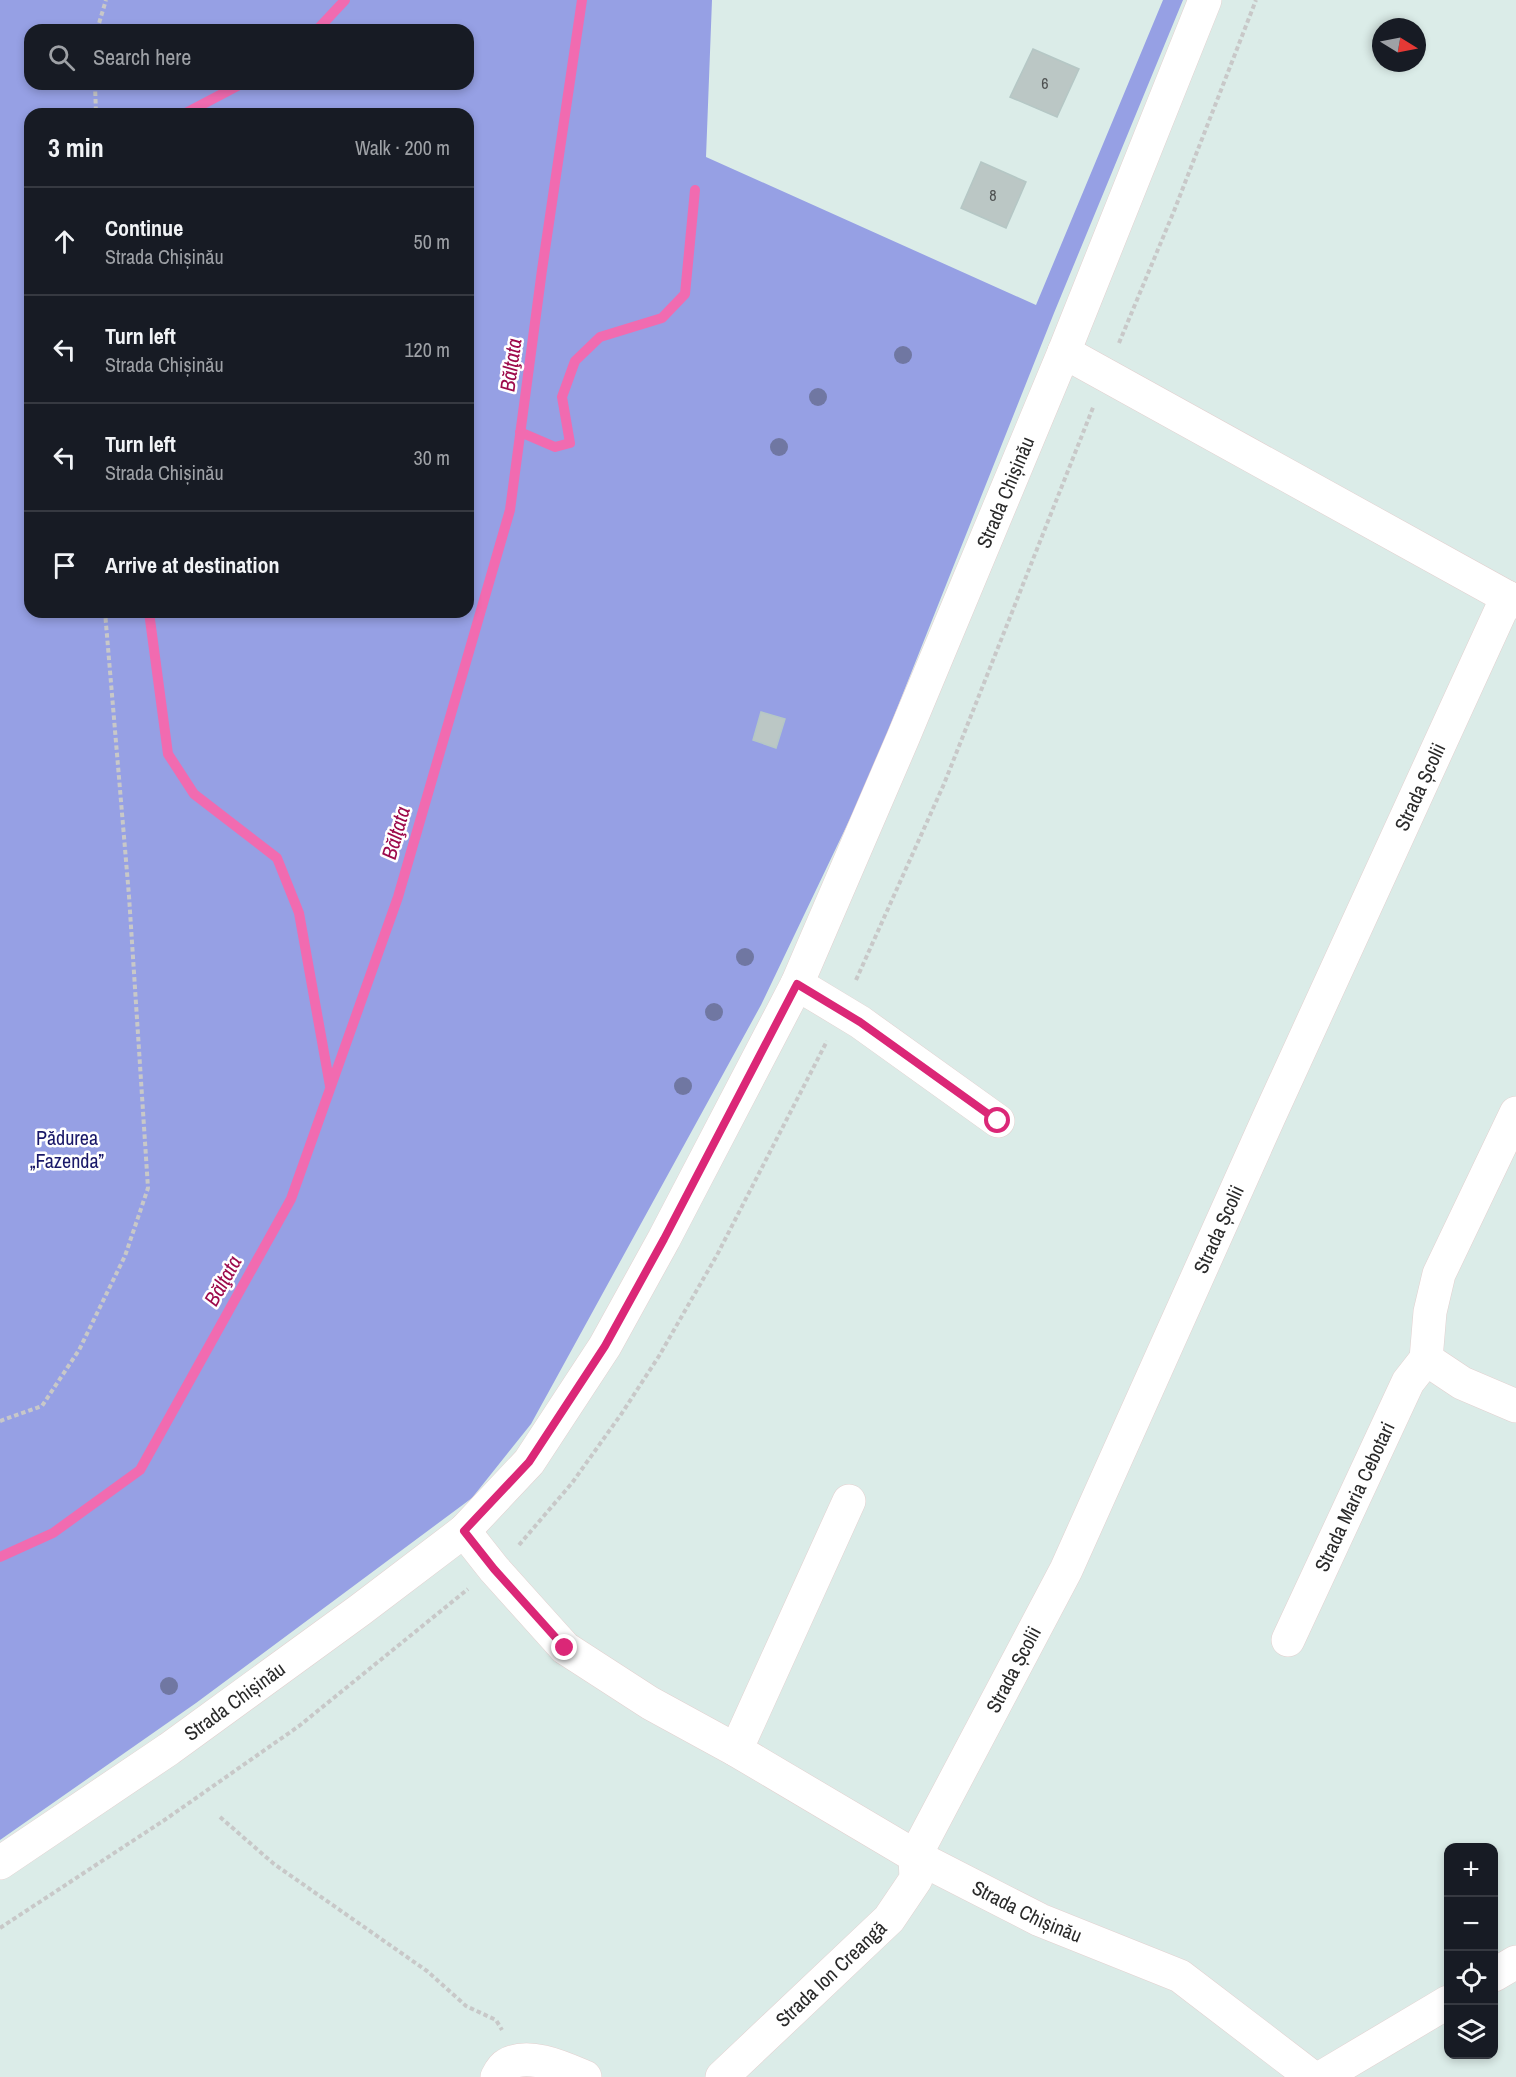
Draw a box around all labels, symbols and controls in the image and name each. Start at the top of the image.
north arrow [1372,18,1426,72]
search box [24,24,474,90]
icon: search [45,41,78,74]
text: Search here [93,42,191,72]
house number: 6 [1041,72,1049,94]
text: 3 min [48,130,104,165]
text: Walk · 200 m [355,134,450,161]
house number: 8 [989,184,997,206]
text: Continue [105,213,183,243]
icon: ahead [48,225,81,258]
text: 50 m [414,228,450,255]
text: Strada Chișinău [105,243,224,270]
text: Turn left [105,321,176,351]
icon: left [48,333,81,366]
text: 120 m [404,336,450,363]
water label: Bălţata [492,336,529,393]
text: Strada Chișinău [105,351,224,378]
text: Turn left [105,429,176,459]
street label: Strada Chișinău [970,432,1040,552]
icon: left [48,441,81,474]
text: 30 m [414,444,450,471]
text: Strada Chișinău [105,459,224,486]
icon: arrive [48,549,81,582]
text: Arrive at destination [105,550,279,580]
street label: Strada Școlii [1388,738,1451,835]
water label: Bălţata [374,803,417,863]
route start [984,1107,1010,1133]
park label: Pădurea „Fazenda” [30,1124,105,1174]
street label: Strada Școlii [1187,1181,1250,1277]
water label: Bălţata [197,1250,248,1311]
street label: Strada Maria Cebotari [1308,1417,1401,1576]
street label: Strada Școlii [979,1621,1047,1717]
route end [551,1634,577,1660]
street label: Strada Chișinău [178,1655,290,1747]
map controls [1444,1843,1498,2059]
button: + [1444,1843,1498,1897]
street label: Strada Chișinău [968,1874,1086,1948]
button: − [1444,1897,1498,1951]
street label: Strada Ion Creangă [769,1915,892,2033]
button: locate [1444,1951,1498,2005]
button: layers [1444,2005,1498,2059]

